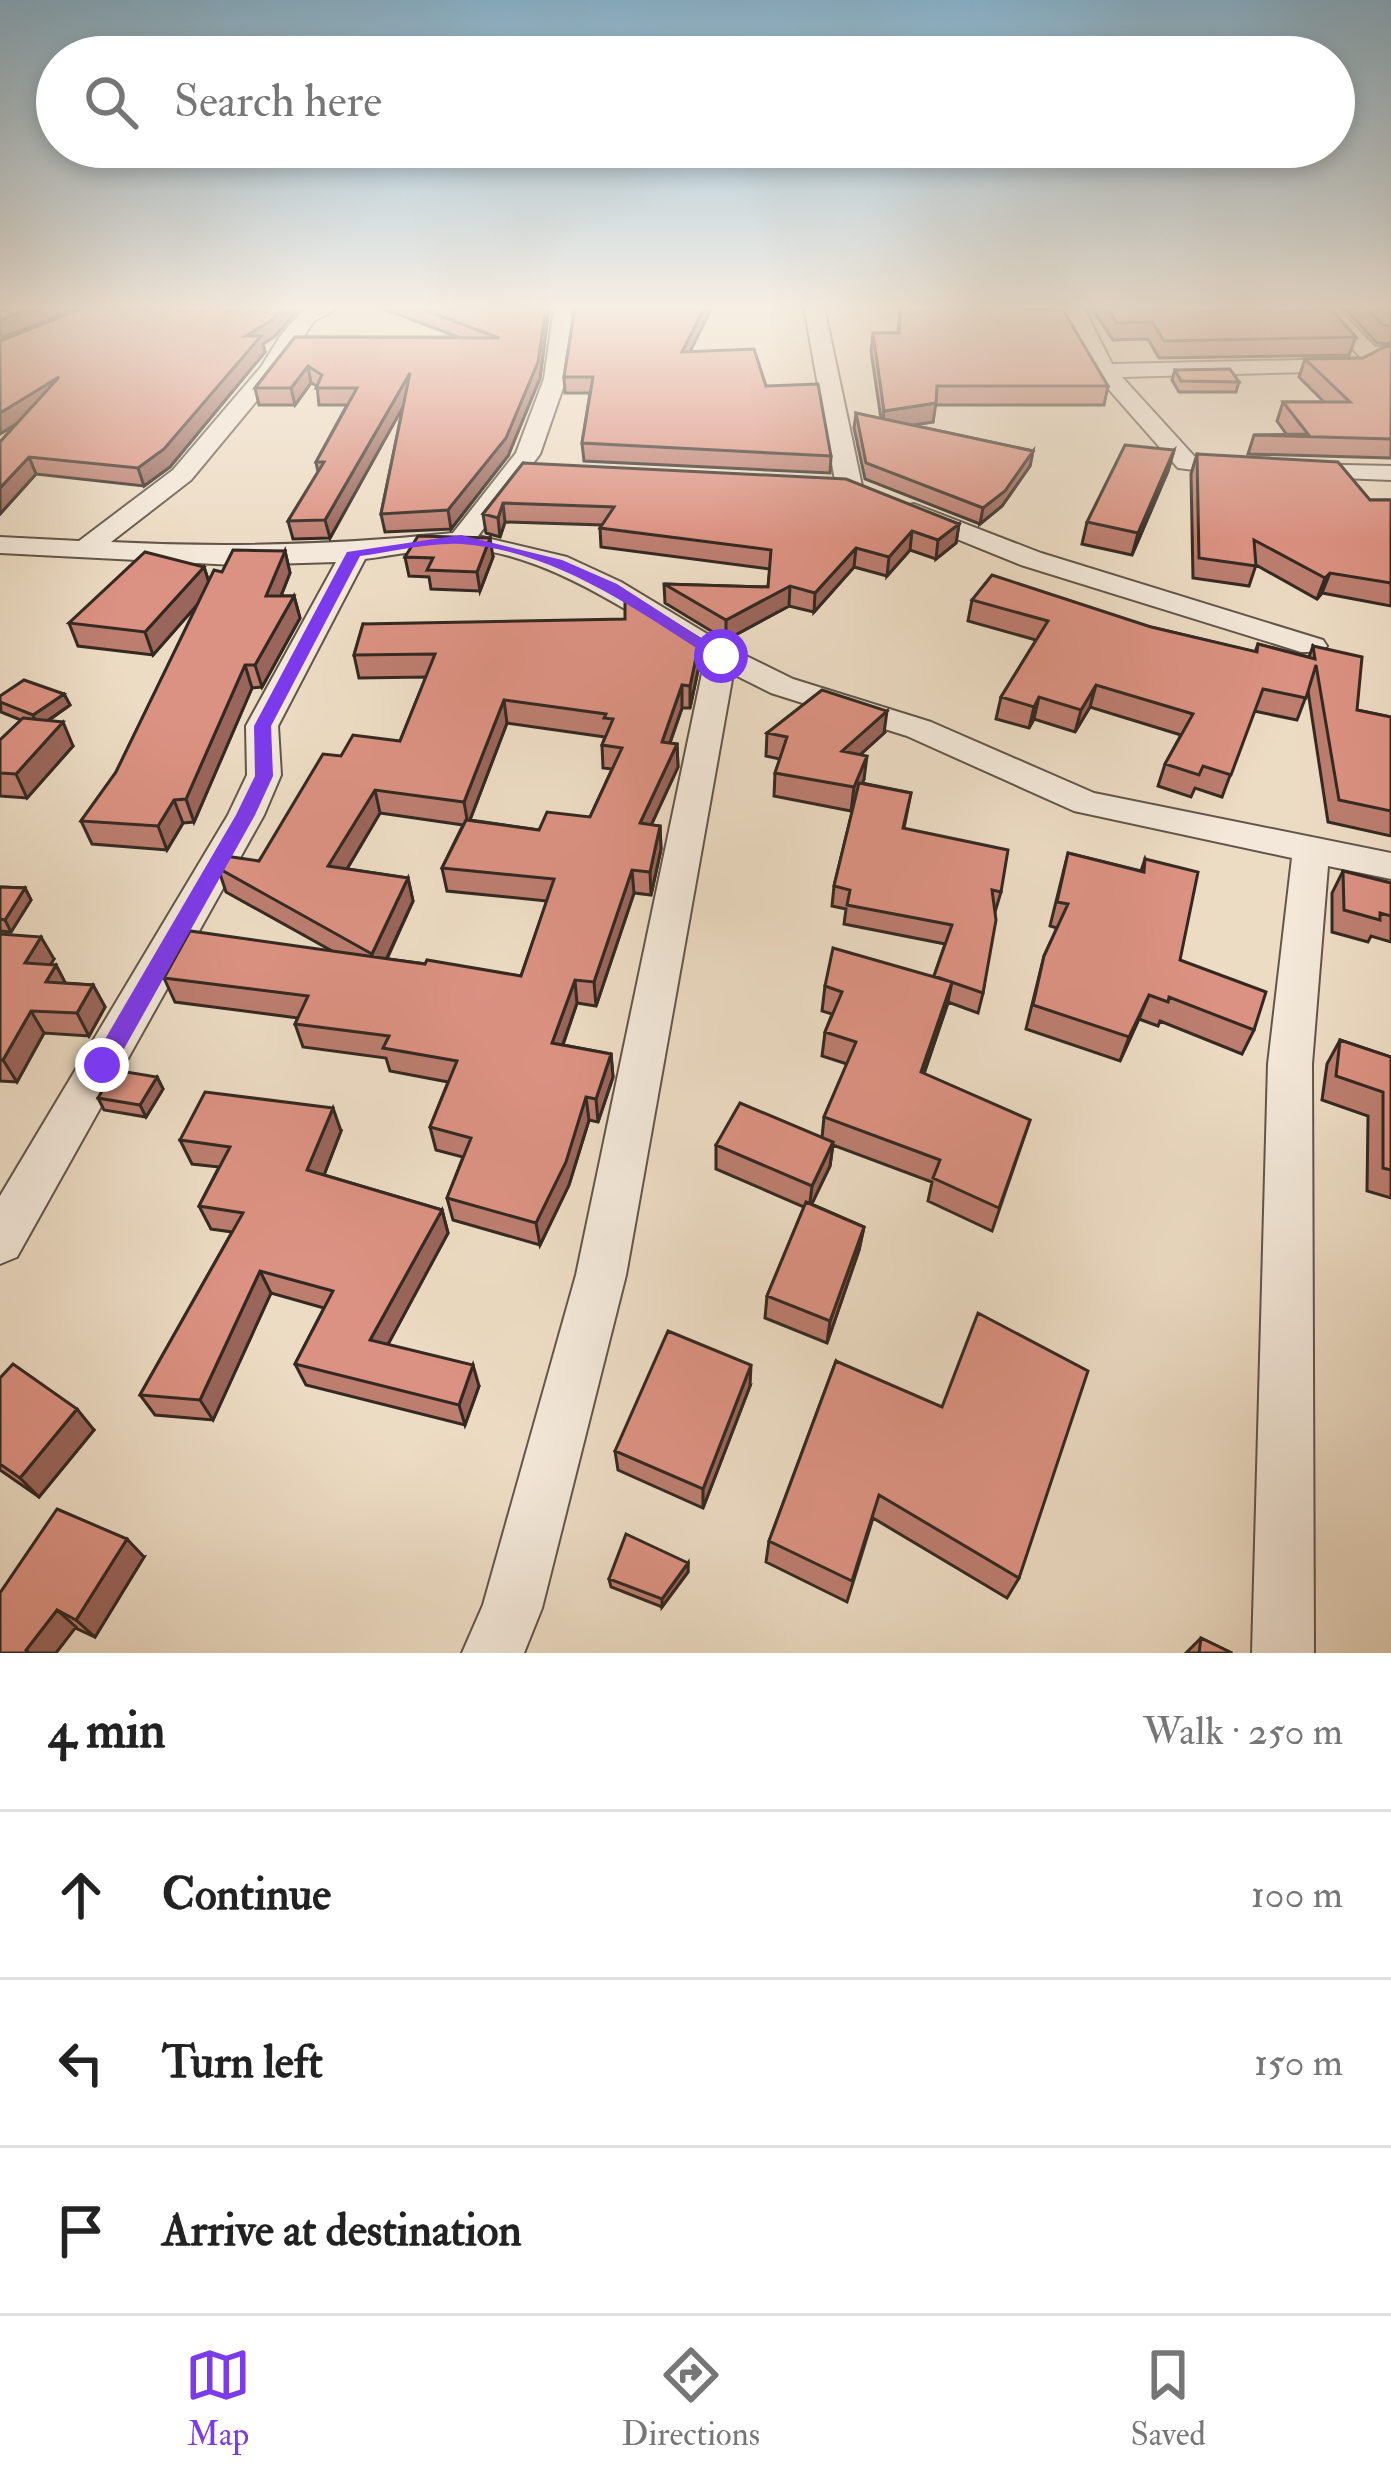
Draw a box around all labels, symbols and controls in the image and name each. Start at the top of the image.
search box [36,36,1355,168]
icon: search [78,69,144,135]
text: Search here [174,74,382,130]
route start [694,629,748,683]
route end [75,1038,129,1092]
text: 4 min [48,1699,166,1763]
text: Walk · 250 m [1143,1707,1343,1756]
icon: ahead [48,1862,114,1928]
text: Continue [162,1867,331,1923]
text: 100 m [1251,1870,1343,1919]
icon: left [48,2030,114,2096]
text: Turn left [162,2035,323,2091]
text: 150 m [1254,2038,1343,2087]
icon: arrive [48,2198,114,2264]
text: Arrive at destination [162,2203,522,2259]
tab: Map [185,2342,251,2455]
tab: Directions [622,2342,760,2455]
tab: Saved [1130,2342,1206,2455]

